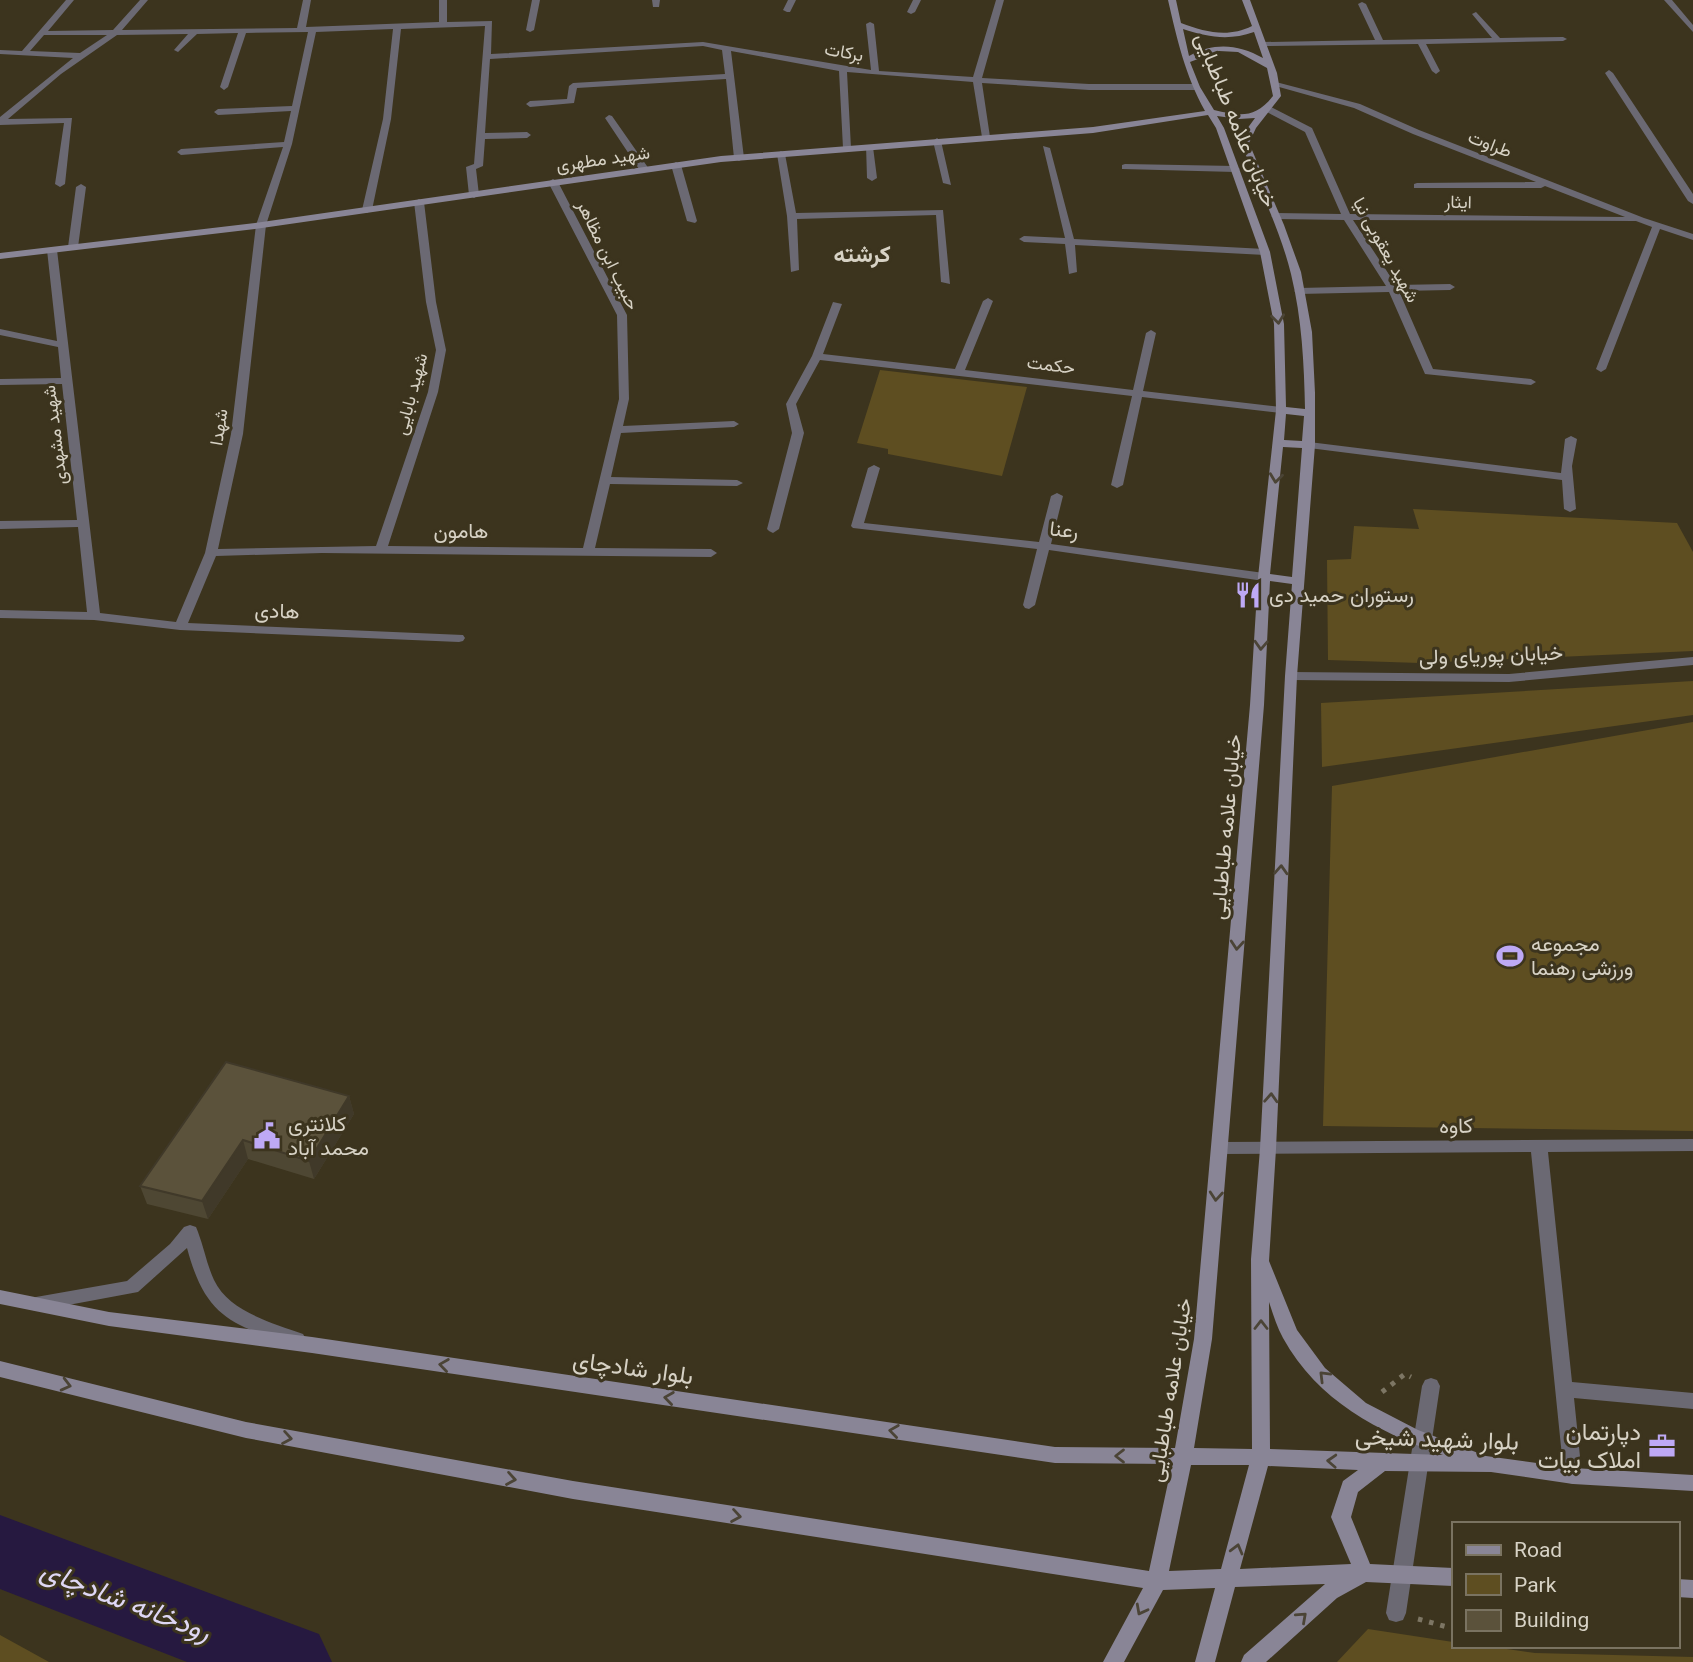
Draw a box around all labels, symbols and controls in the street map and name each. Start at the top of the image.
street label: خیابان علامه طباطبایی [1184,28,1285,213]
street label: برکات [822,37,865,71]
street label: طراوت [1463,125,1515,167]
street label: شهید مطهری [555,141,652,181]
street label: ایثار [1443,190,1472,218]
street label: شهید یعقوبی نیا [1344,193,1425,309]
street label: حبیب ابن مظاهر [567,195,645,316]
district label: کرشته [833,238,891,274]
one-way arrow [1270,314,1285,325]
street label: شهید بابایی [389,350,437,439]
street label: حکمت [1025,350,1076,384]
street label: شهید مشهدی [37,383,77,486]
street label: شهدا [204,407,238,448]
one-way arrow [1268,472,1283,483]
street label: رعنا [1047,513,1080,550]
street label: هامون [434,516,488,549]
restaurant icon: رستوران حمید دی [1233,580,1263,610]
place label: رستوران حمید دی [1269,580,1414,613]
street label: هادی [254,595,300,630]
street label: خیابان پوریای ولی [1418,637,1564,676]
one-way arrow [1253,639,1268,650]
street label: خیابان علامه طباطبایی [1203,733,1252,921]
one-way arrow [1274,865,1289,876]
place label: مجموعه ورزشی رهنما [1531,929,1633,986]
one-way arrow [1230,939,1245,950]
sports icon: مجموعه ورزشی رهنما [1495,941,1525,971]
one-way arrow [1263,1092,1278,1103]
place label: کلانتری محمد آباد [288,1109,369,1166]
street label: کاوه [1439,1111,1473,1144]
public building icon: کلانتری محمد آباد [252,1121,282,1151]
one-way arrow [1208,1190,1223,1202]
street label: خیابان علامه طباطبایی [1141,1296,1202,1485]
one-way arrow [1253,1319,1269,1330]
street label: بلوار شادچای [570,1343,696,1397]
one-way arrow [438,1357,450,1372]
one-way arrow [1319,1372,1332,1385]
one-way arrow [60,1377,72,1391]
one-way arrow [663,1391,675,1406]
place label: دپارتمان املاک بیات [1538,1415,1641,1481]
street label: بلوار شهید شیخی [1354,1419,1520,1463]
one-way arrow [888,1424,900,1439]
one-way arrow [282,1430,293,1445]
office icon: دپارتمان املاک بیات [1647,1431,1677,1461]
one-way arrow [1114,1448,1124,1464]
one-way arrow [1326,1453,1337,1468]
one-way arrow [505,1471,517,1486]
one-way arrow [730,1508,742,1523]
legend [1452,1522,1679,1648]
text: Road [1514,1535,1562,1568]
one-way arrow [1229,1543,1243,1555]
water label: رودخانه شادچای [33,1550,217,1656]
text: Park [1514,1570,1557,1603]
one-way arrow [1136,1603,1149,1616]
text: Building [1514,1605,1589,1638]
one-way arrow [1294,1613,1307,1625]

